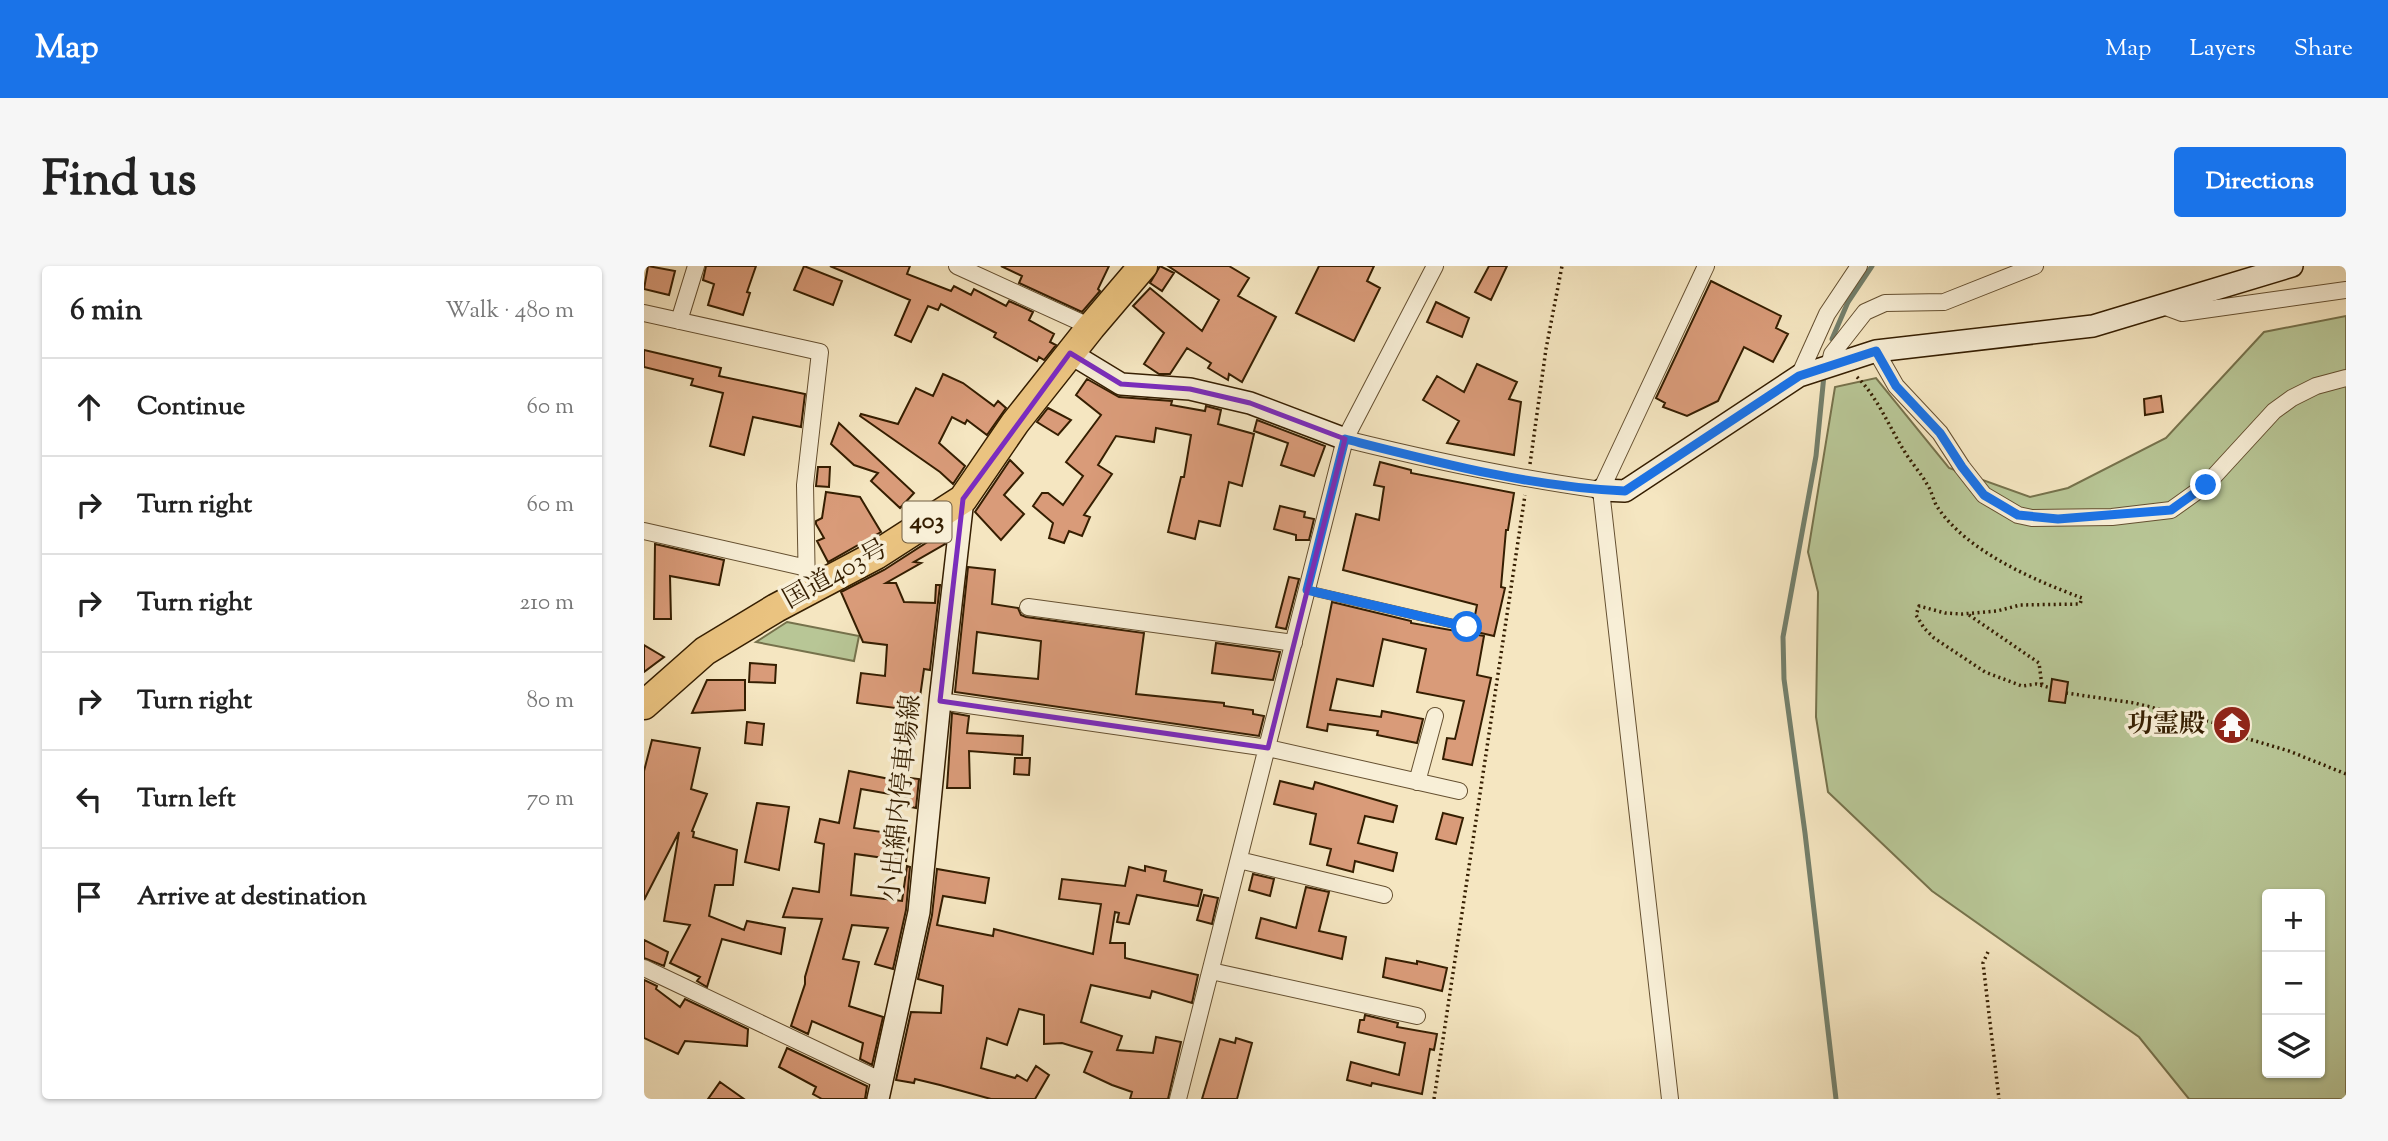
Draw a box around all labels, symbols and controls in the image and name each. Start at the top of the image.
text: Map [35,25,99,73]
text: Map [2105,32,2151,66]
text: Layers [2189,32,2256,66]
text: Share [2294,32,2353,66]
text: Find us [42,147,196,217]
button: Directions [2174,147,2346,217]
text: 6 min [70,290,142,333]
text: Walk · 480 m [445,295,574,328]
icon: ahead [70,388,108,426]
text: Continue [137,389,245,426]
text: 60 m [526,391,574,424]
route end [2190,469,2221,500]
icon: right [70,486,108,524]
text: Turn right [137,487,252,524]
text: 60 m [526,489,574,522]
road number: 403 [902,501,952,542]
street label: 国道403号 [777,531,895,619]
icon: right [70,584,108,622]
text: Turn right [137,585,252,622]
text: 210 m [520,587,574,620]
route start [1451,611,1482,642]
icon: right [70,682,108,720]
text: Turn right [137,683,252,720]
text: 80 m [526,685,574,718]
street label: 小出綿内停車場線 [873,693,931,903]
temple icon: 功霊殿 [2211,704,2253,746]
place label: 功霊殿 [2127,707,2205,744]
icon: left [70,780,108,818]
text: Turn left [137,781,236,818]
text: 70 m [527,783,574,816]
icon: arrive [70,878,108,916]
text: Arrive at destination [137,879,367,916]
map controls [2262,889,2325,1078]
button: + [2262,889,2325,952]
button: − [2262,952,2325,1015]
button: layers [2262,1015,2325,1078]

